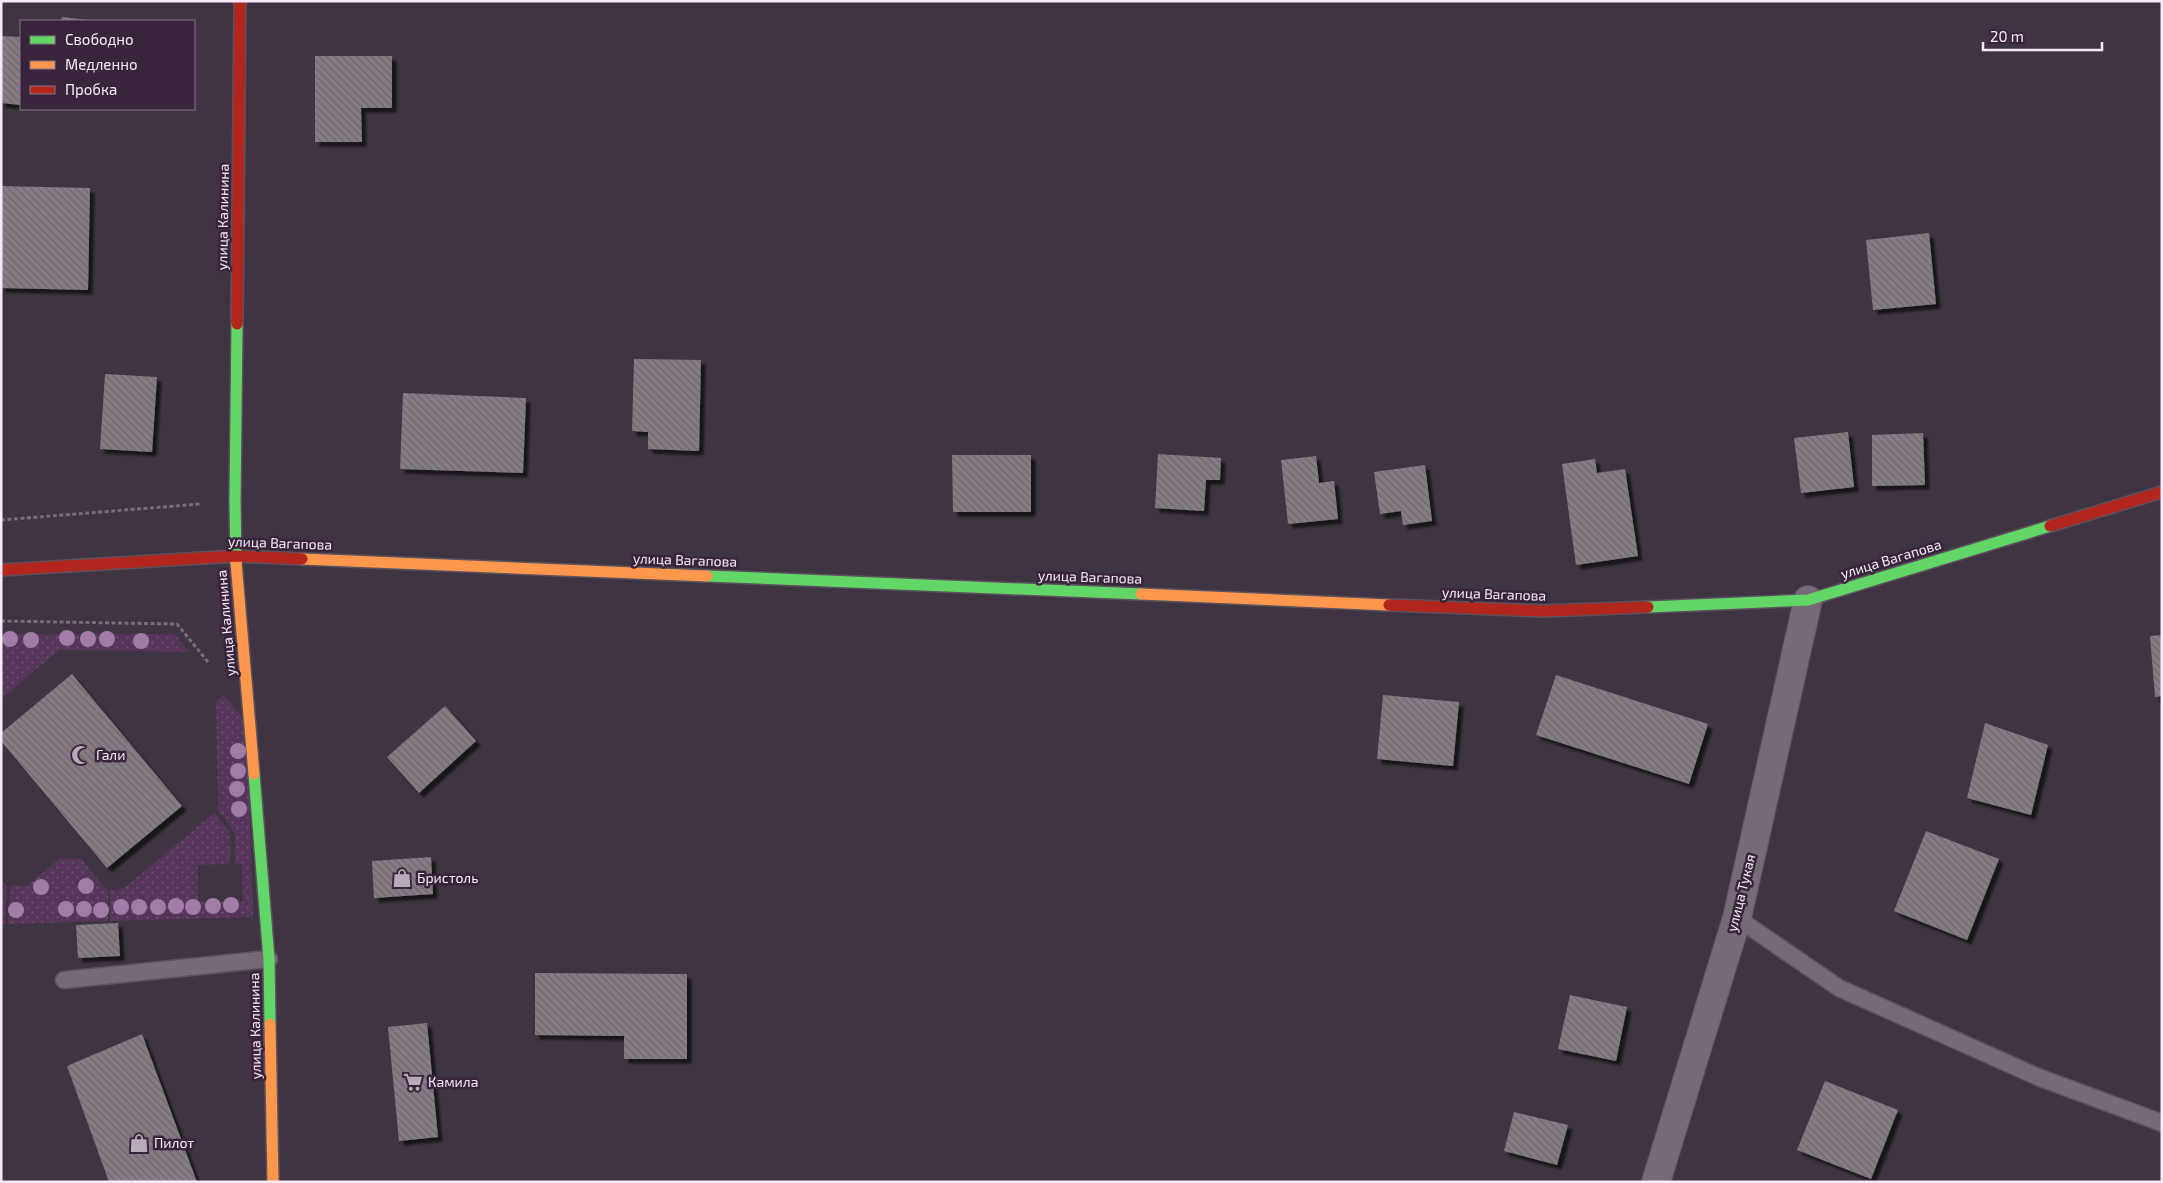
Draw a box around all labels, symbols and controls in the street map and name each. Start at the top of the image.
legend [20,20,195,110]
scale bar [1983,20,2102,52]
text: 20 m [1990,27,2024,45]
text: Свободно [65,30,134,48]
text: Медленно [65,55,138,73]
text: Пробка [65,80,117,98]
street label: улица Калинина [213,164,232,270]
street label: улица Вагапова [228,532,332,553]
street label: улица Вагапова [1838,535,1943,582]
street label: улица Вагапова [633,549,737,570]
street label: улица Вагапова [1038,566,1142,587]
street label: улица Калинина [212,569,239,677]
street label: улица Вагапова [1442,583,1546,604]
mosque icon: Гали [70,744,92,766]
place label: Гали [96,746,125,763]
street label: улица Тукая [1723,852,1758,934]
shop icon: Бристоль [391,867,413,889]
place label: Бристоль [417,869,478,886]
street label: улица Калинина [245,973,264,1079]
supermarket icon: Камила [402,1071,424,1093]
place label: Камила [428,1073,478,1090]
shop icon: Пилот [128,1132,150,1154]
place label: Пилот [154,1134,194,1151]

